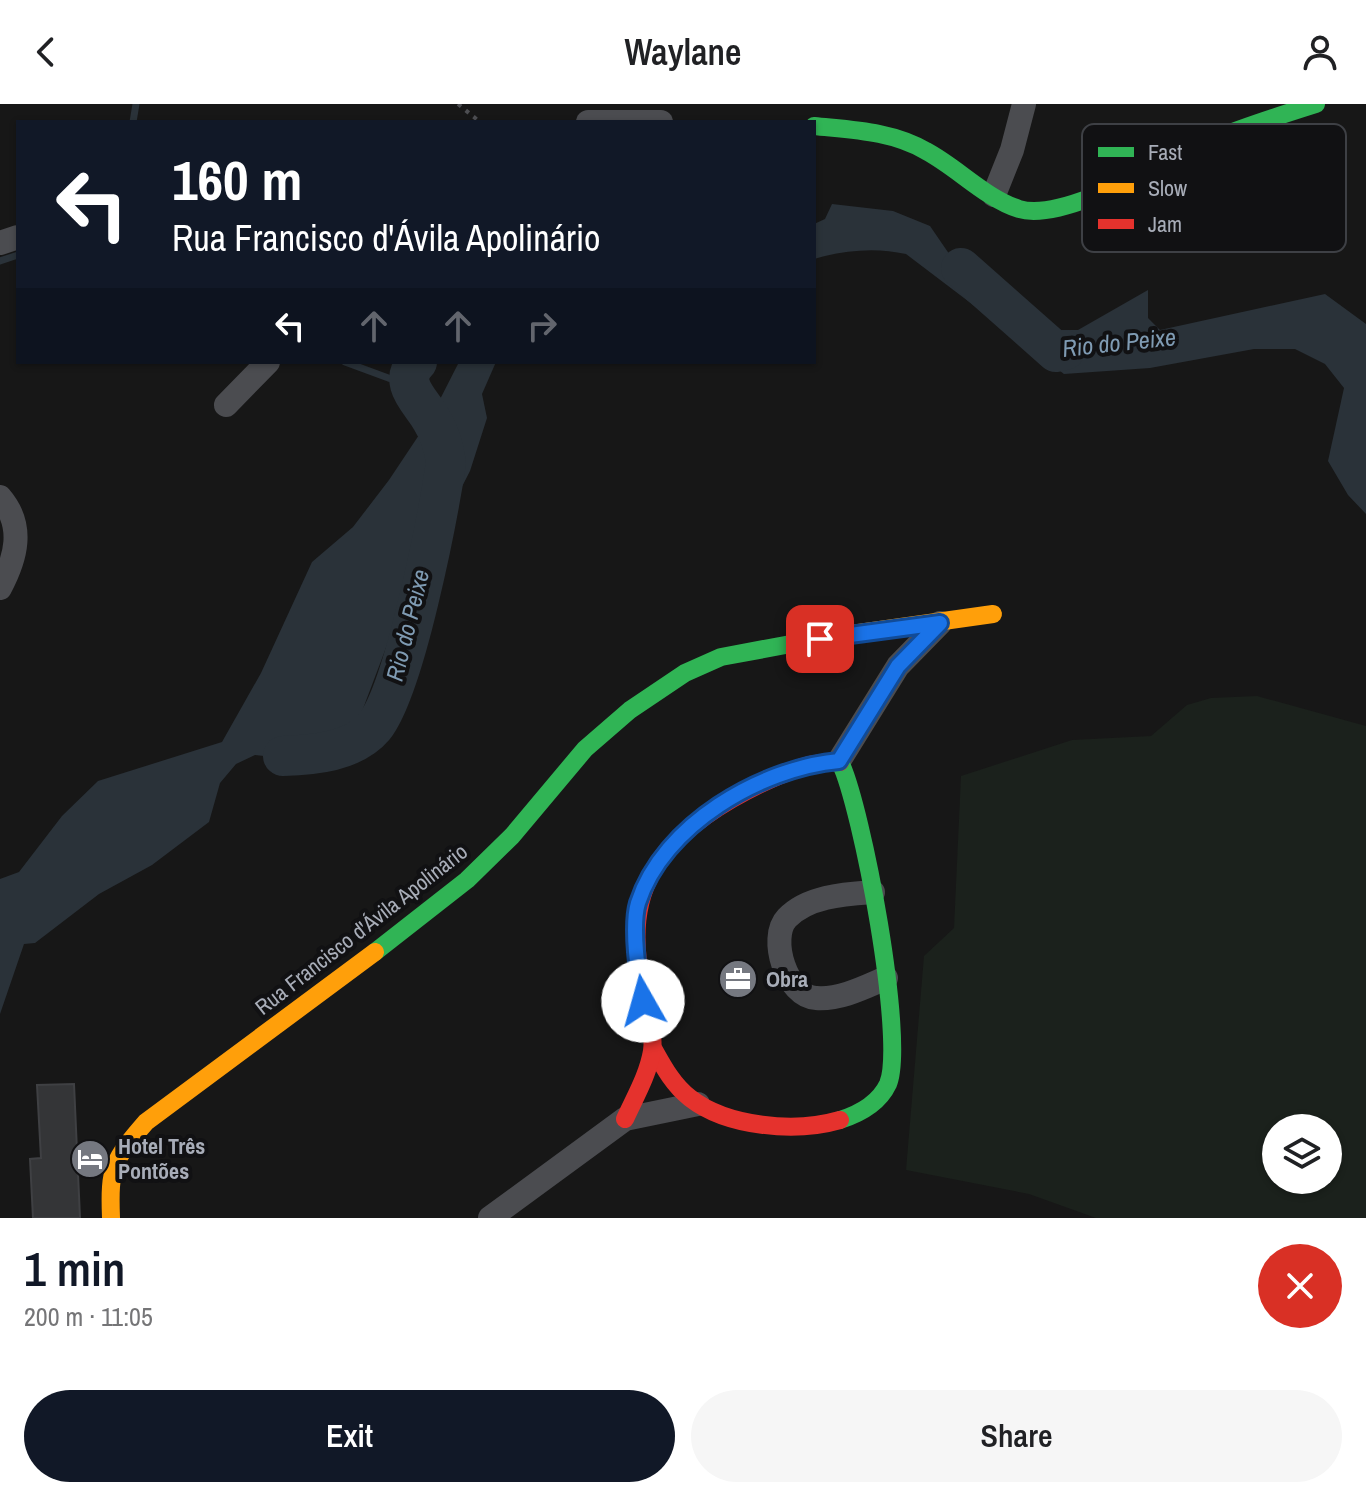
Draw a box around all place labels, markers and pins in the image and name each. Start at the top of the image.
pin [786,605,854,673]
office icon: Obra [717,958,759,1000]
place label: Obra [766,964,808,994]
place label: Hotel Três Pontões [118,1131,205,1186]
hotel icon: Hotel Três Pontões [69,1138,111,1180]

